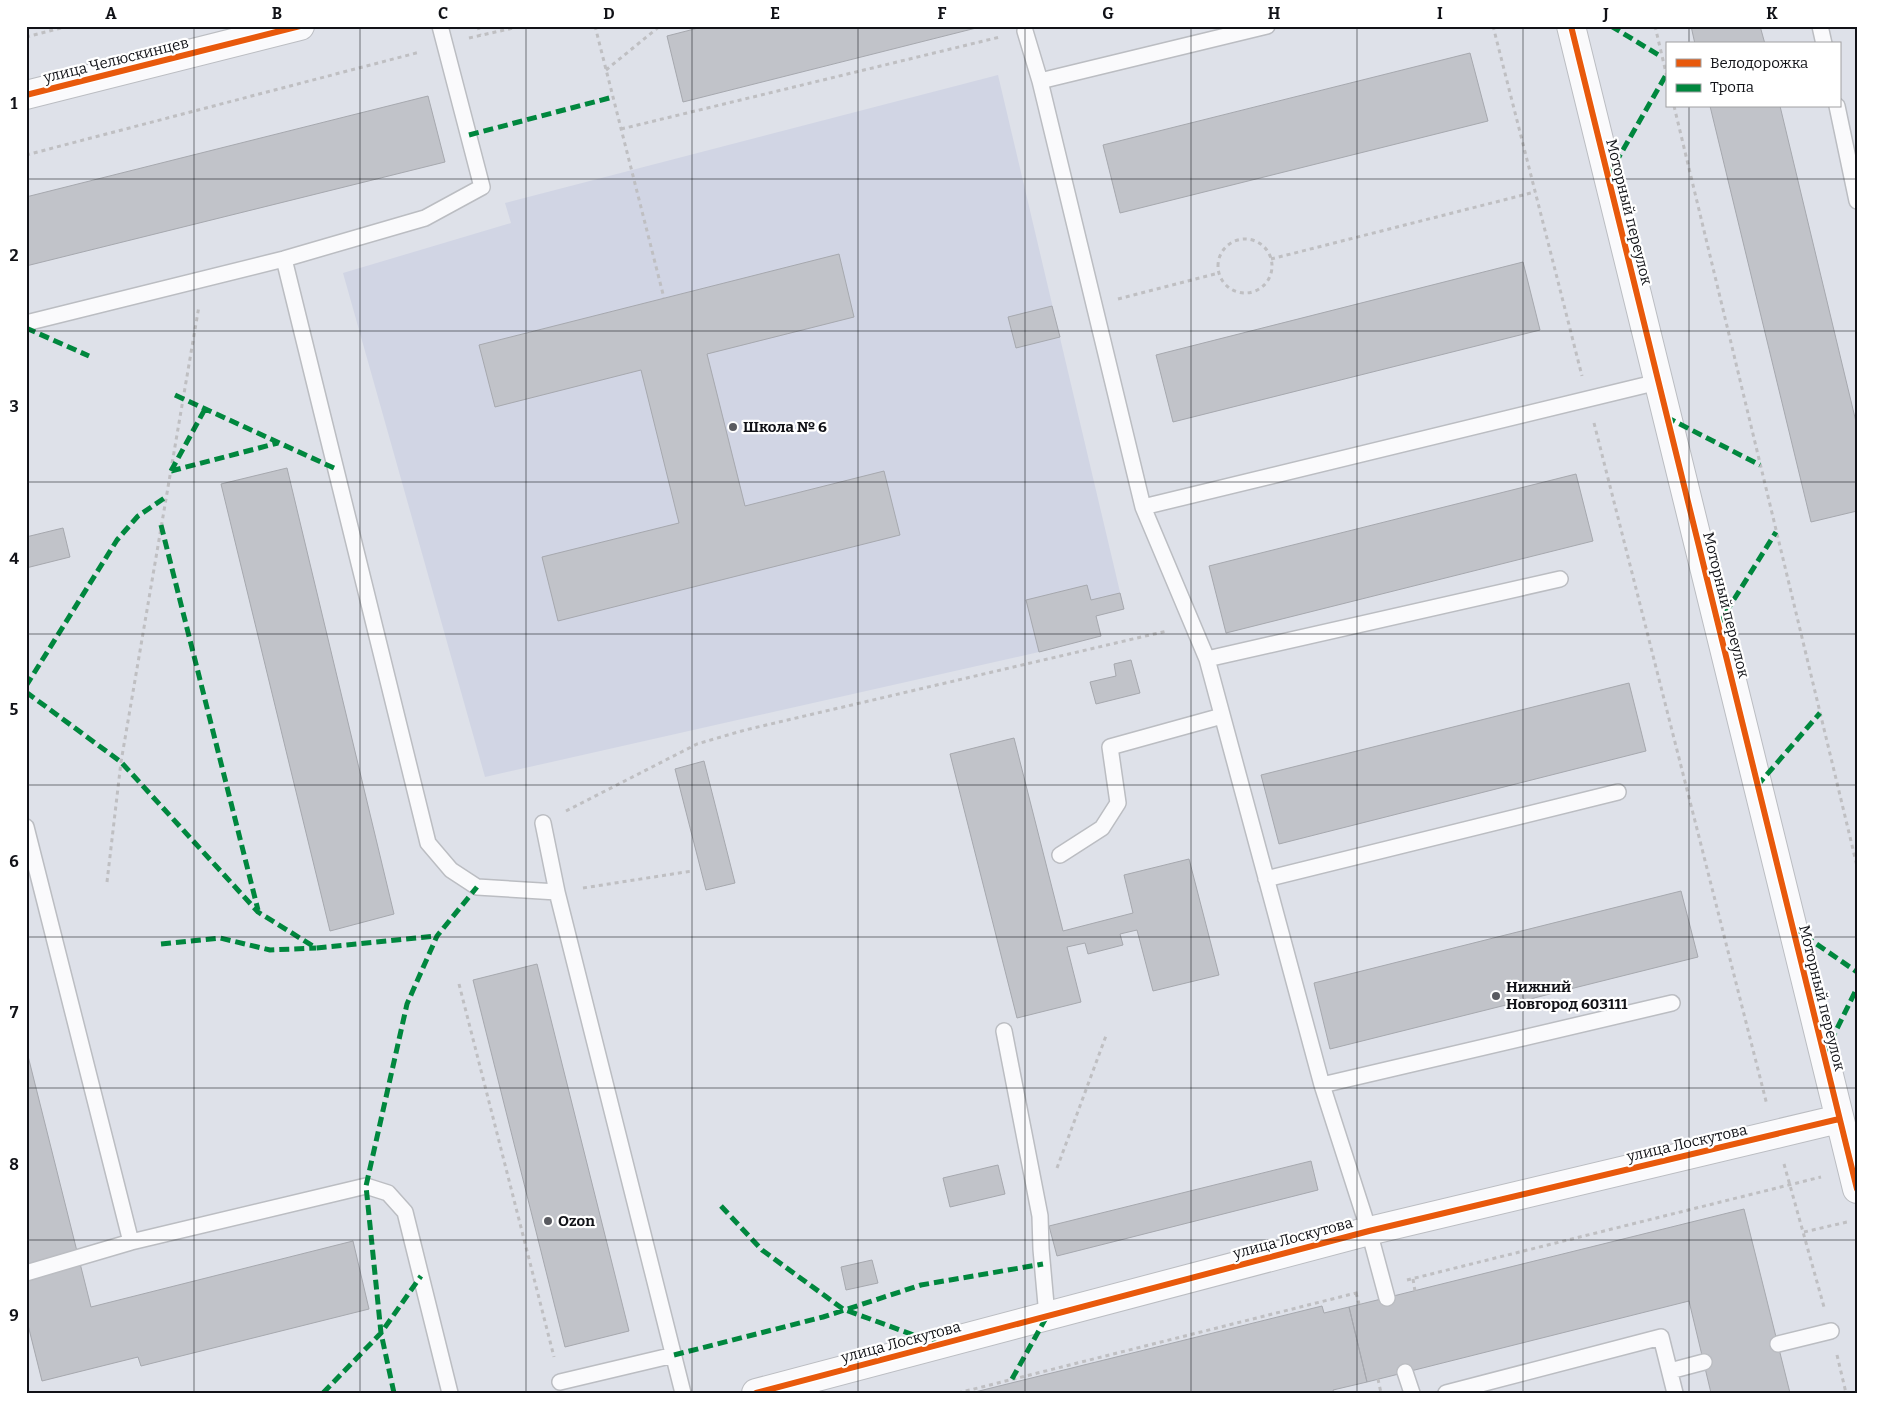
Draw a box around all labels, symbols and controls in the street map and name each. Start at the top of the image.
text: A [105,4,117,23]
text: B [272,4,282,23]
text: C [438,4,448,23]
text: D [603,4,615,23]
text: E [770,4,780,23]
text: F [938,4,947,23]
text: G [1102,4,1114,23]
text: H [1268,4,1281,23]
text: I [1437,4,1443,23]
text: J [1602,4,1609,23]
text: K [1766,4,1778,23]
street label: улица Челюскинцев [41,33,190,87]
legend [1666,42,1840,108]
text: Велодорожка [1710,54,1808,72]
text: Тропа [1710,78,1754,96]
text: 1 [11,94,18,113]
street label: Моторный переулок [1602,137,1656,287]
text: 2 [9,246,19,265]
text: 3 [9,397,19,416]
place label: Школа № 6 [743,418,827,436]
marker: Школа № 6 [727,421,739,433]
street label: Моторный переулок [1699,530,1753,680]
text: 4 [9,549,19,568]
text: 5 [10,700,19,719]
text: 6 [9,852,19,871]
street label: Моторный переулок [1795,923,1849,1073]
place label: Нижний Новгород 603111 [1506,978,1628,1013]
marker: Нижний Новгород 603111 [1490,990,1502,1002]
text: 7 [10,1003,19,1022]
street label: улица Лоскутова [1624,1120,1749,1166]
text: 8 [9,1155,19,1174]
place label: Ozon [558,1212,595,1230]
street label: улица Лоскутова [1230,1213,1355,1263]
marker: Ozon [542,1215,554,1227]
text: 9 [9,1306,19,1325]
street label: улица Лоскутова [838,1317,963,1367]

